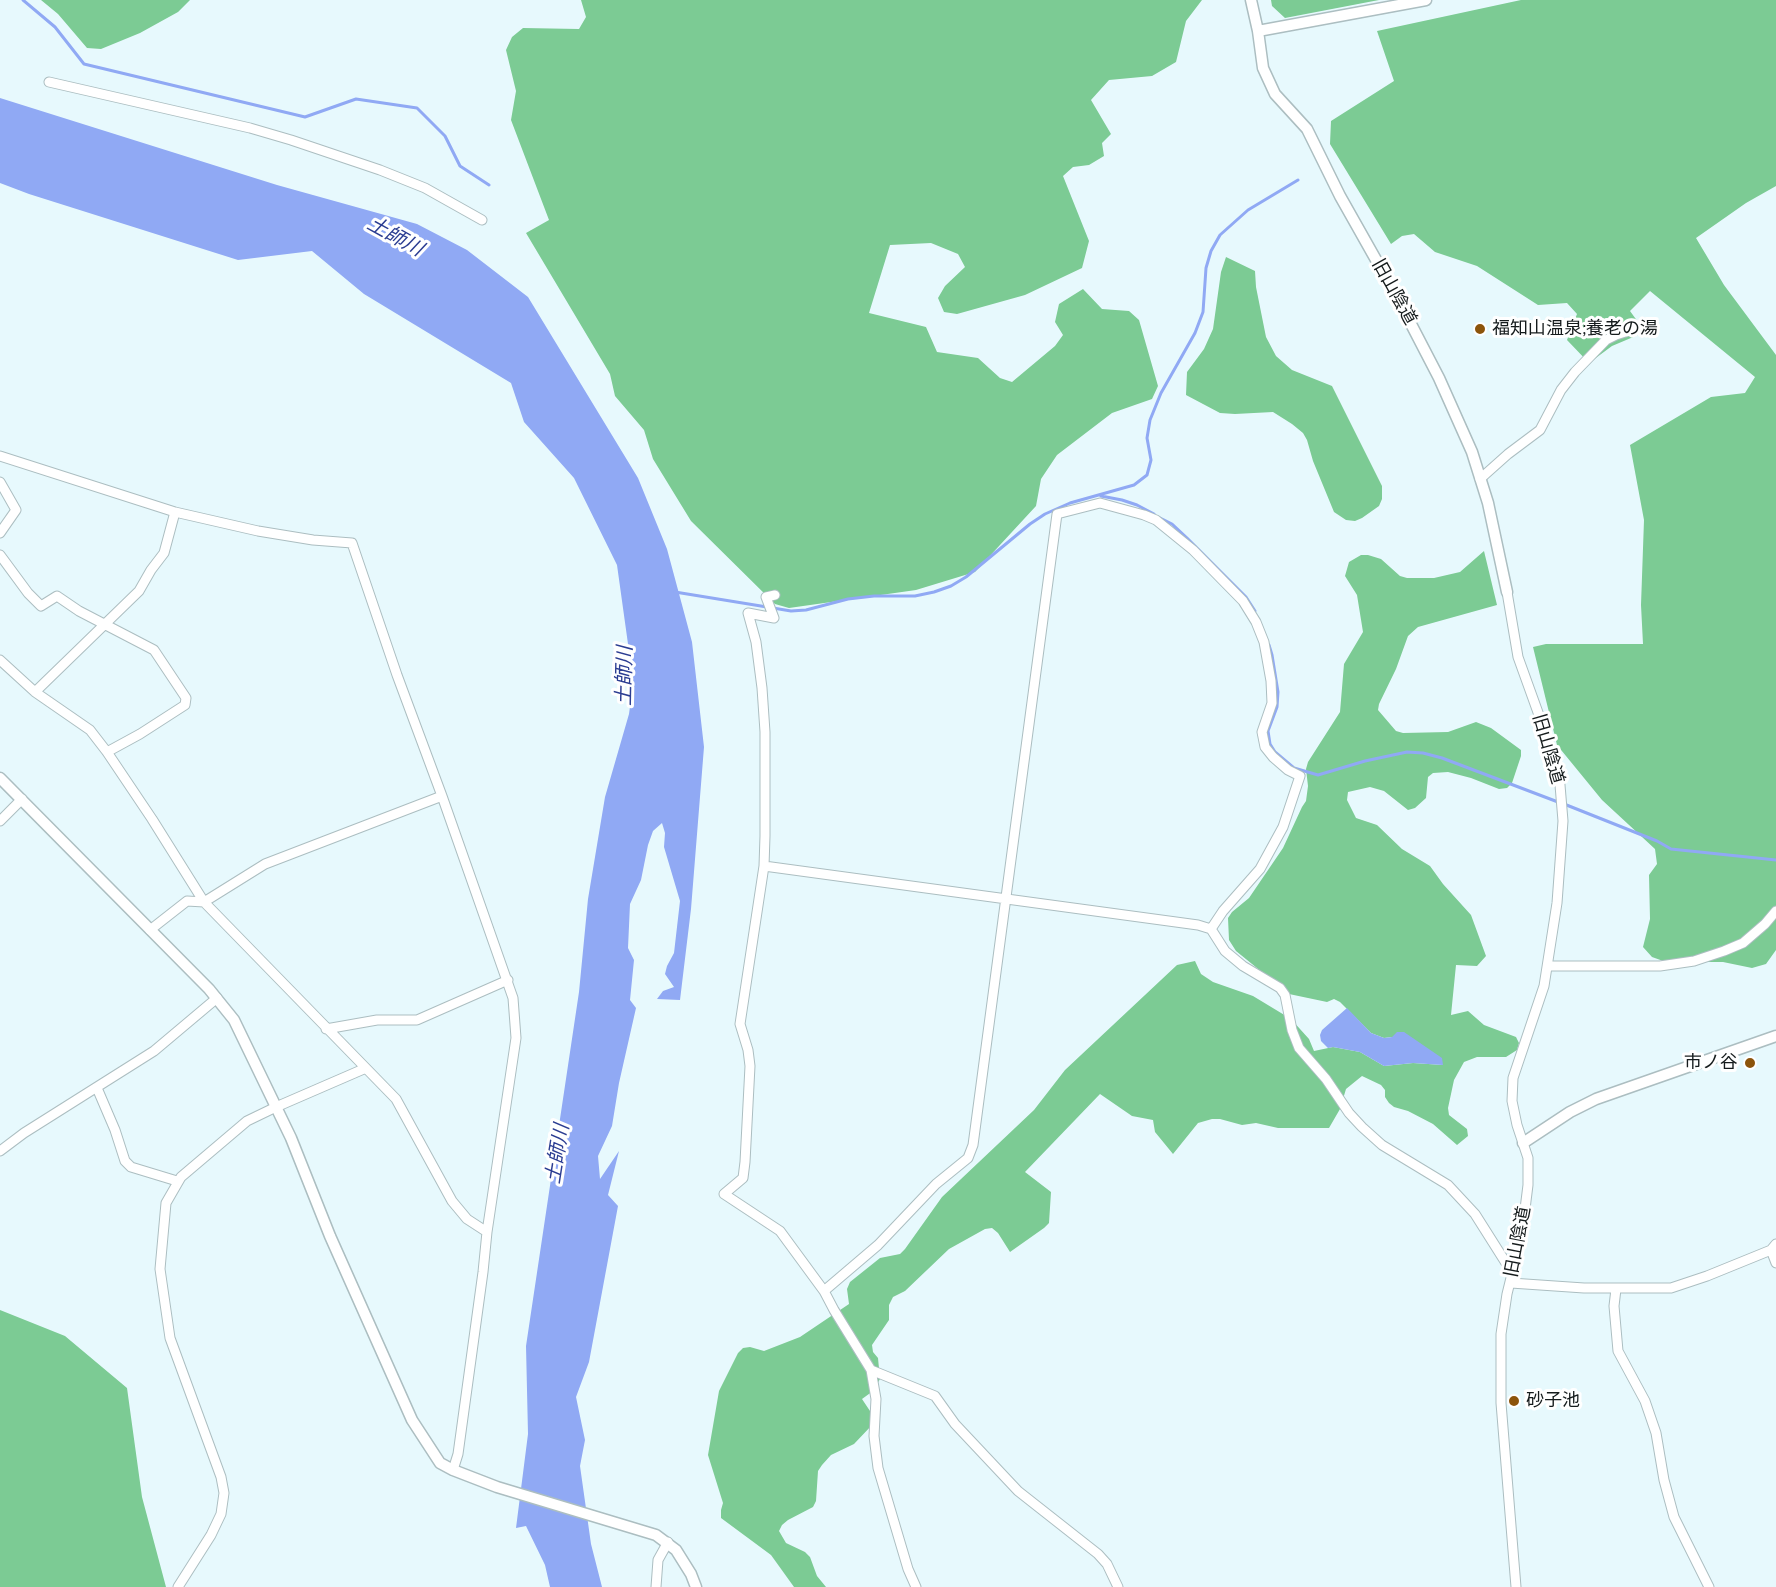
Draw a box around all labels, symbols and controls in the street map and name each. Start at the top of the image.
water label: 土師川 [363,212,427,262]
street label: 旧山陰道 [1367,255,1421,329]
place label: 福知山温泉;養老の湯 [1492,318,1658,340]
marker: 福知山温泉;養老の湯 [1473,322,1487,336]
water label: 土師川 [612,646,638,706]
street label: 旧山陰道 [1528,711,1568,787]
place label: 市ノ谷 [1684,1052,1738,1074]
marker: 市ノ谷 [1743,1056,1757,1070]
water label: 土師川 [541,1122,575,1186]
street label: 旧山陰道 [1501,1205,1535,1279]
place label: 砂子池 [1526,1390,1580,1412]
marker: 砂子池 [1507,1394,1521,1408]

